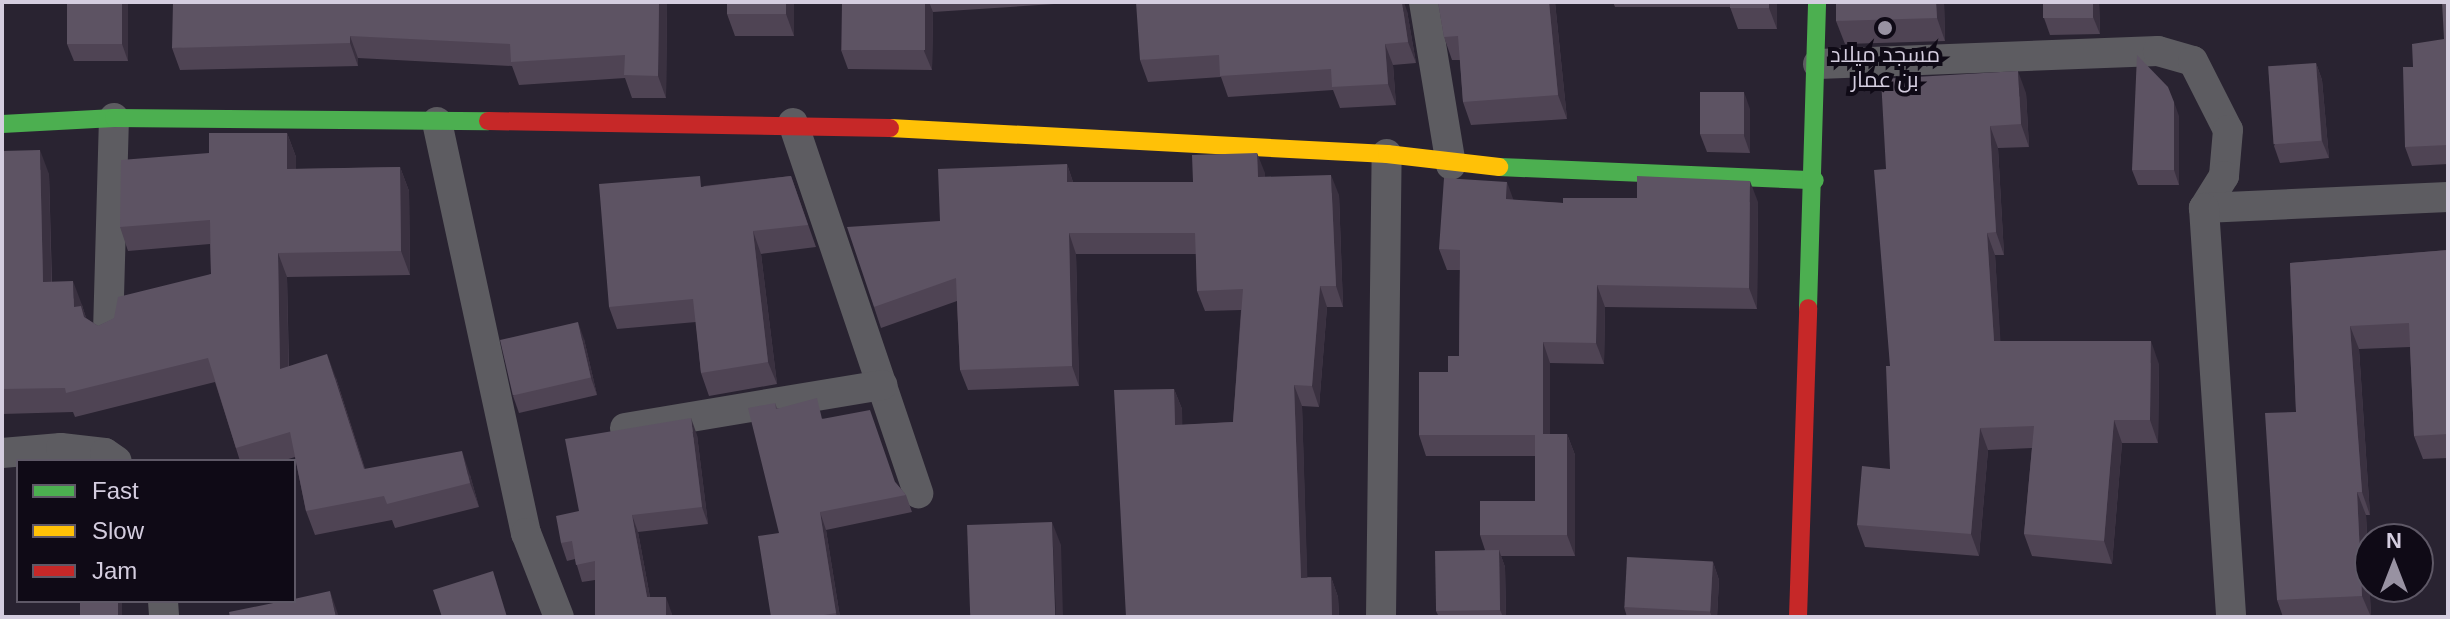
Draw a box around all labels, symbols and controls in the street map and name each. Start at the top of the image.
marker: مسجد ميلاد بن عمار [1876,19,1894,37]
place label: مسجد ميلاد بن عمار [1830,41,1940,92]
legend [16,459,296,603]
text: Fast [92,477,139,504]
text: Slow [92,517,144,544]
north arrow [2354,523,2434,603]
text: N [2386,528,2402,553]
text: Jam [92,557,137,584]

